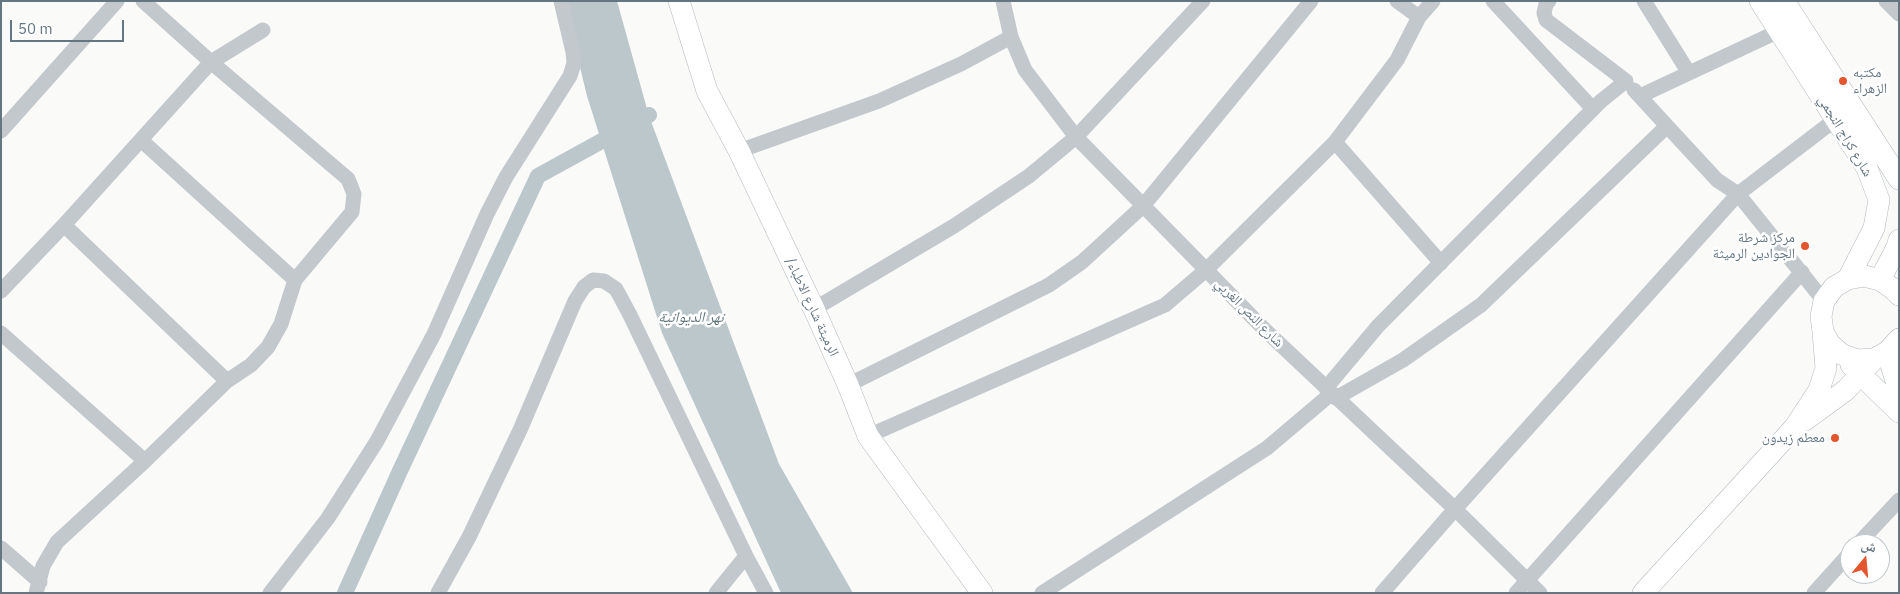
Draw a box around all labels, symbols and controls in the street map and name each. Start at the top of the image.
scale bar [12,10,126,42]
text: 50 m [18,19,53,38]
place label: مكتبه الزهراء [1853,65,1887,98]
marker: مكتبه الزهراء [1837,75,1849,87]
street label: شارع كراج النجمي [1814,92,1876,180]
place label: مركز شرطة الجوادين الرميثة [1713,230,1795,262]
marker: مركز شرطة الجوادين الرميثة [1799,240,1811,252]
street label: /الرميثة شارع الاطباء [782,255,842,359]
street label: شارع النص الغربي [1211,275,1287,351]
water label: نهر الديوانية [658,309,724,327]
place label: معطم زيدون [1762,430,1825,446]
marker: معطم زيدون [1829,432,1841,444]
north arrow [1840,534,1890,584]
text: ش [1859,535,1879,556]

